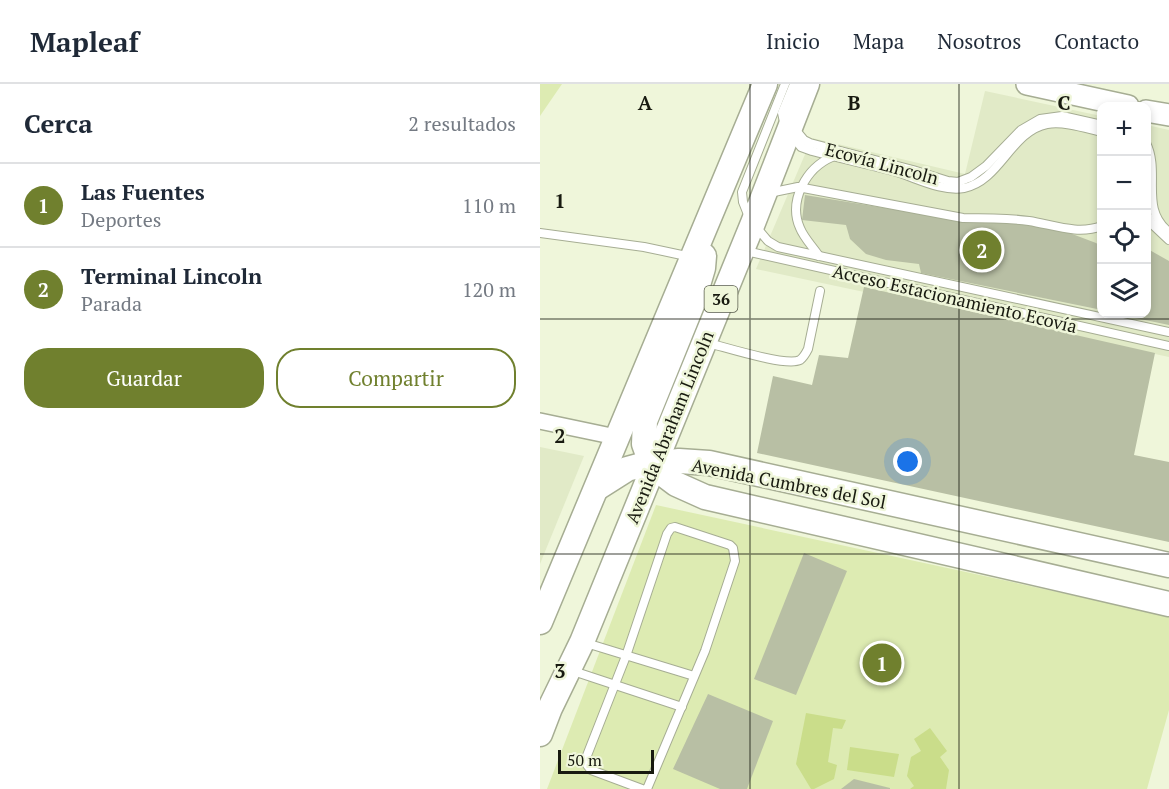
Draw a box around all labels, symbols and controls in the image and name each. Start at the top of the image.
text: Mapleaf [30,23,139,60]
text: Inicio [766,27,820,55]
text: Mapa [853,27,904,55]
text: Nosotros [937,27,1021,55]
text: Contacto [1054,27,1139,55]
text: A [638,89,653,116]
text: B [848,89,861,116]
text: C [1057,89,1071,116]
map controls [1097,102,1151,318]
button: + [1097,102,1151,156]
text: Cerca [24,106,93,140]
text: 2 resultados [408,110,516,137]
street label: Ecovía Lincoln [823,136,942,190]
button: − [1097,156,1151,210]
text: Las Fuentes [81,177,205,206]
text: 1 [554,187,566,214]
text: 1 [38,192,49,219]
text: 110 m [462,192,516,219]
text: Deportes [81,206,161,233]
button: locate [1097,210,1151,264]
pin: 2 [962,228,1002,272]
street label: Acceso Estacionamiento Ecovía [830,258,1080,338]
text: Terminal Lincoln [81,261,262,290]
button: layers [1097,264,1151,318]
text: 2 [38,276,49,303]
text: 120 m [462,276,516,303]
road number: 36 [704,286,738,312]
text: Parada [81,290,142,317]
street label: Avenida Abraham Lincoln [619,327,719,527]
button: Guardar [24,348,264,408]
button: Compartir [276,348,516,408]
text: 2 [554,422,566,449]
your location [893,447,922,476]
street label: Avenida Cumbres del Sol [690,452,888,514]
pin: 1 [862,640,902,686]
text: 3 [554,657,566,684]
scale bar [558,747,654,774]
text: 50 m [567,749,602,771]

